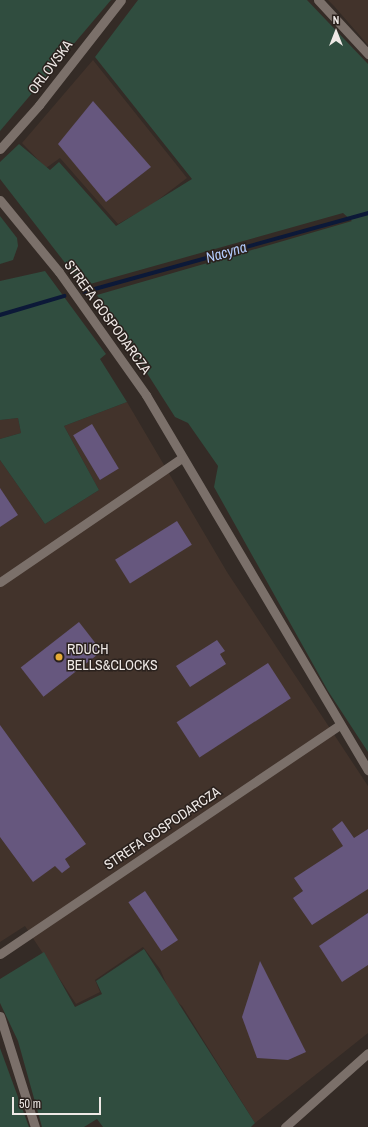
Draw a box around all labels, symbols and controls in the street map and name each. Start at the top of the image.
north arrow [316,12,356,52]
text: N [333,13,339,27]
street label: ORLOVSKA [24,37,76,97]
water label: Nacyna [203,238,249,266]
street label: STREFA GOSPODARCZA [61,257,155,377]
place label: RDUCH BELLS&CLOCKS [67,641,158,674]
marker: RDUCH BELLS&CLOCKS [54,652,64,662]
street label: STREFA GOSPODARCZA [100,783,224,873]
scale bar [14,1089,103,1115]
text: 50 m [19,1096,41,1112]

